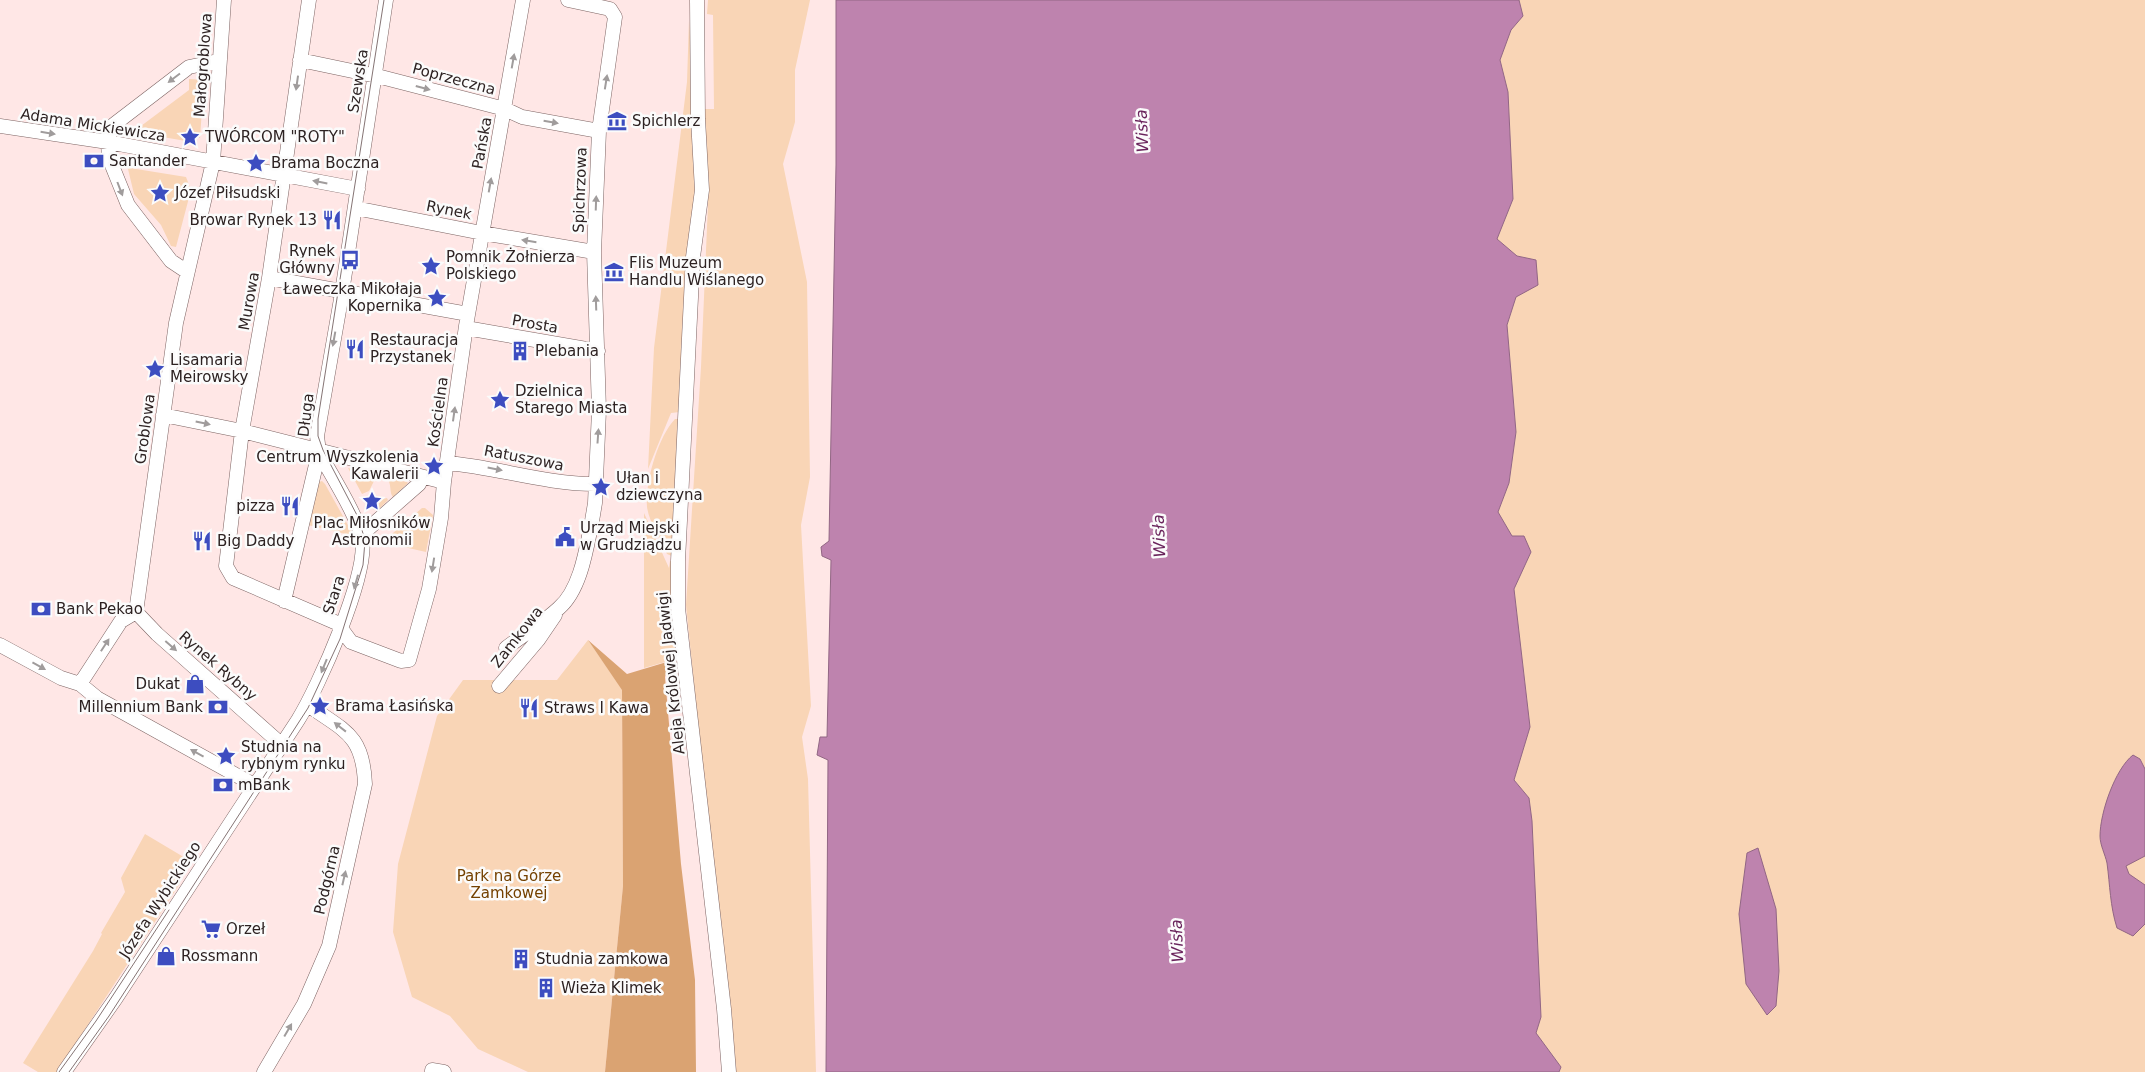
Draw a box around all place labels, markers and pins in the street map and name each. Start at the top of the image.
museum icon: Spichlerz [606,110,628,132]
place label: Spichlerz [632,112,701,130]
place icon: TWÓRCOM "ROTY" [179,126,201,148]
place label: TWÓRCOM "ROTY" [204,127,345,146]
bank icon: Santander [83,150,105,172]
place label: Santander [109,152,188,170]
place icon: Brama Boczna [245,152,267,174]
place label: Brama Boczna [271,154,380,172]
place icon: Józef Piłsudski [149,182,171,204]
place label: Józef Piłsudski [174,184,280,202]
restaurant icon: Browar Rynek 13 [321,209,343,231]
place label: Browar Rynek 13 [190,211,317,229]
place label: Rynek Główny [279,242,335,277]
place label: Pomnik Żołnierza Polskiego [446,247,575,283]
bus stop icon: Rynek Główny [339,249,361,271]
place label: Flis Muzeum Handlu Wiślanego [629,254,764,289]
place icon: Pomnik Żołnierza Polskiego [420,255,442,277]
museum icon: Flis Muzeum Handlu Wiślanego [603,261,625,283]
place label: Ławeczka Mikołaja Kopernika [282,280,422,315]
place icon: Ławeczka Mikołaja Kopernika [426,287,448,309]
place label: Restauracja Przystanek [370,331,458,366]
restaurant icon: Restauracja Przystanek [344,338,366,360]
building icon: Plebania [509,340,531,362]
place label: Plebania [535,342,599,360]
place label: Lisamaria Meirowsky [170,351,249,386]
place icon: Lisamaria Meirowsky [144,358,166,380]
place label: Dzielnica Starego Miasta [515,382,627,417]
place icon: Dzielnica Starego Miasta [489,389,511,411]
place label: Centrum Wyszkolenia Kawalerii [256,448,419,483]
place icon: Centrum Wyszkolenia Kawalerii [423,455,445,477]
place label: Ułan i dziewczyna [616,469,703,504]
place icon: Ułan i dziewczyna [590,476,612,498]
place icon: Plac Miłosników Astronomii [361,490,383,512]
restaurant icon: pizza [279,495,301,517]
place label: pizza [236,497,275,515]
place label: Plac Miłosników Astronomii [313,514,431,549]
place label: Urząd Miejski w Grudziądzu [580,519,682,554]
public building icon: Urząd Miejski w Grudziądzu [554,526,576,548]
restaurant icon: Big Daddy [191,530,213,552]
place label: Big Daddy [217,532,295,550]
bank icon: Bank Pekao [30,598,52,620]
place label: Bank Pekao [56,600,143,618]
shop icon: Dukat [184,673,206,695]
place label: Dukat [135,675,180,693]
place icon: Brama Łasińska [309,695,331,717]
bank icon: Millennium Bank [207,696,229,718]
place label: Brama Łasińska [335,697,454,715]
restaurant icon: Straws I Kawa [518,697,540,719]
place label: Millennium Bank [79,698,203,716]
place label: Straws I Kawa [544,699,649,717]
place label: Studnia na rybnym rynku [241,738,346,773]
place icon: Studnia na rybnym rynku [215,745,237,767]
bank icon: mBank [212,774,234,796]
place label: mBank [238,776,291,794]
supermarket icon: Orzeł [200,918,222,940]
place label: Orzeł [226,920,266,938]
shop icon: Rossmann [155,945,177,967]
place label: Rossmann [181,947,258,965]
building icon: Studnia zamkowa [510,948,532,970]
place label: Studnia zamkowa [536,950,669,968]
building icon: Wieża Klimek [535,977,557,999]
place label: Wieża Klimek [561,979,662,997]

